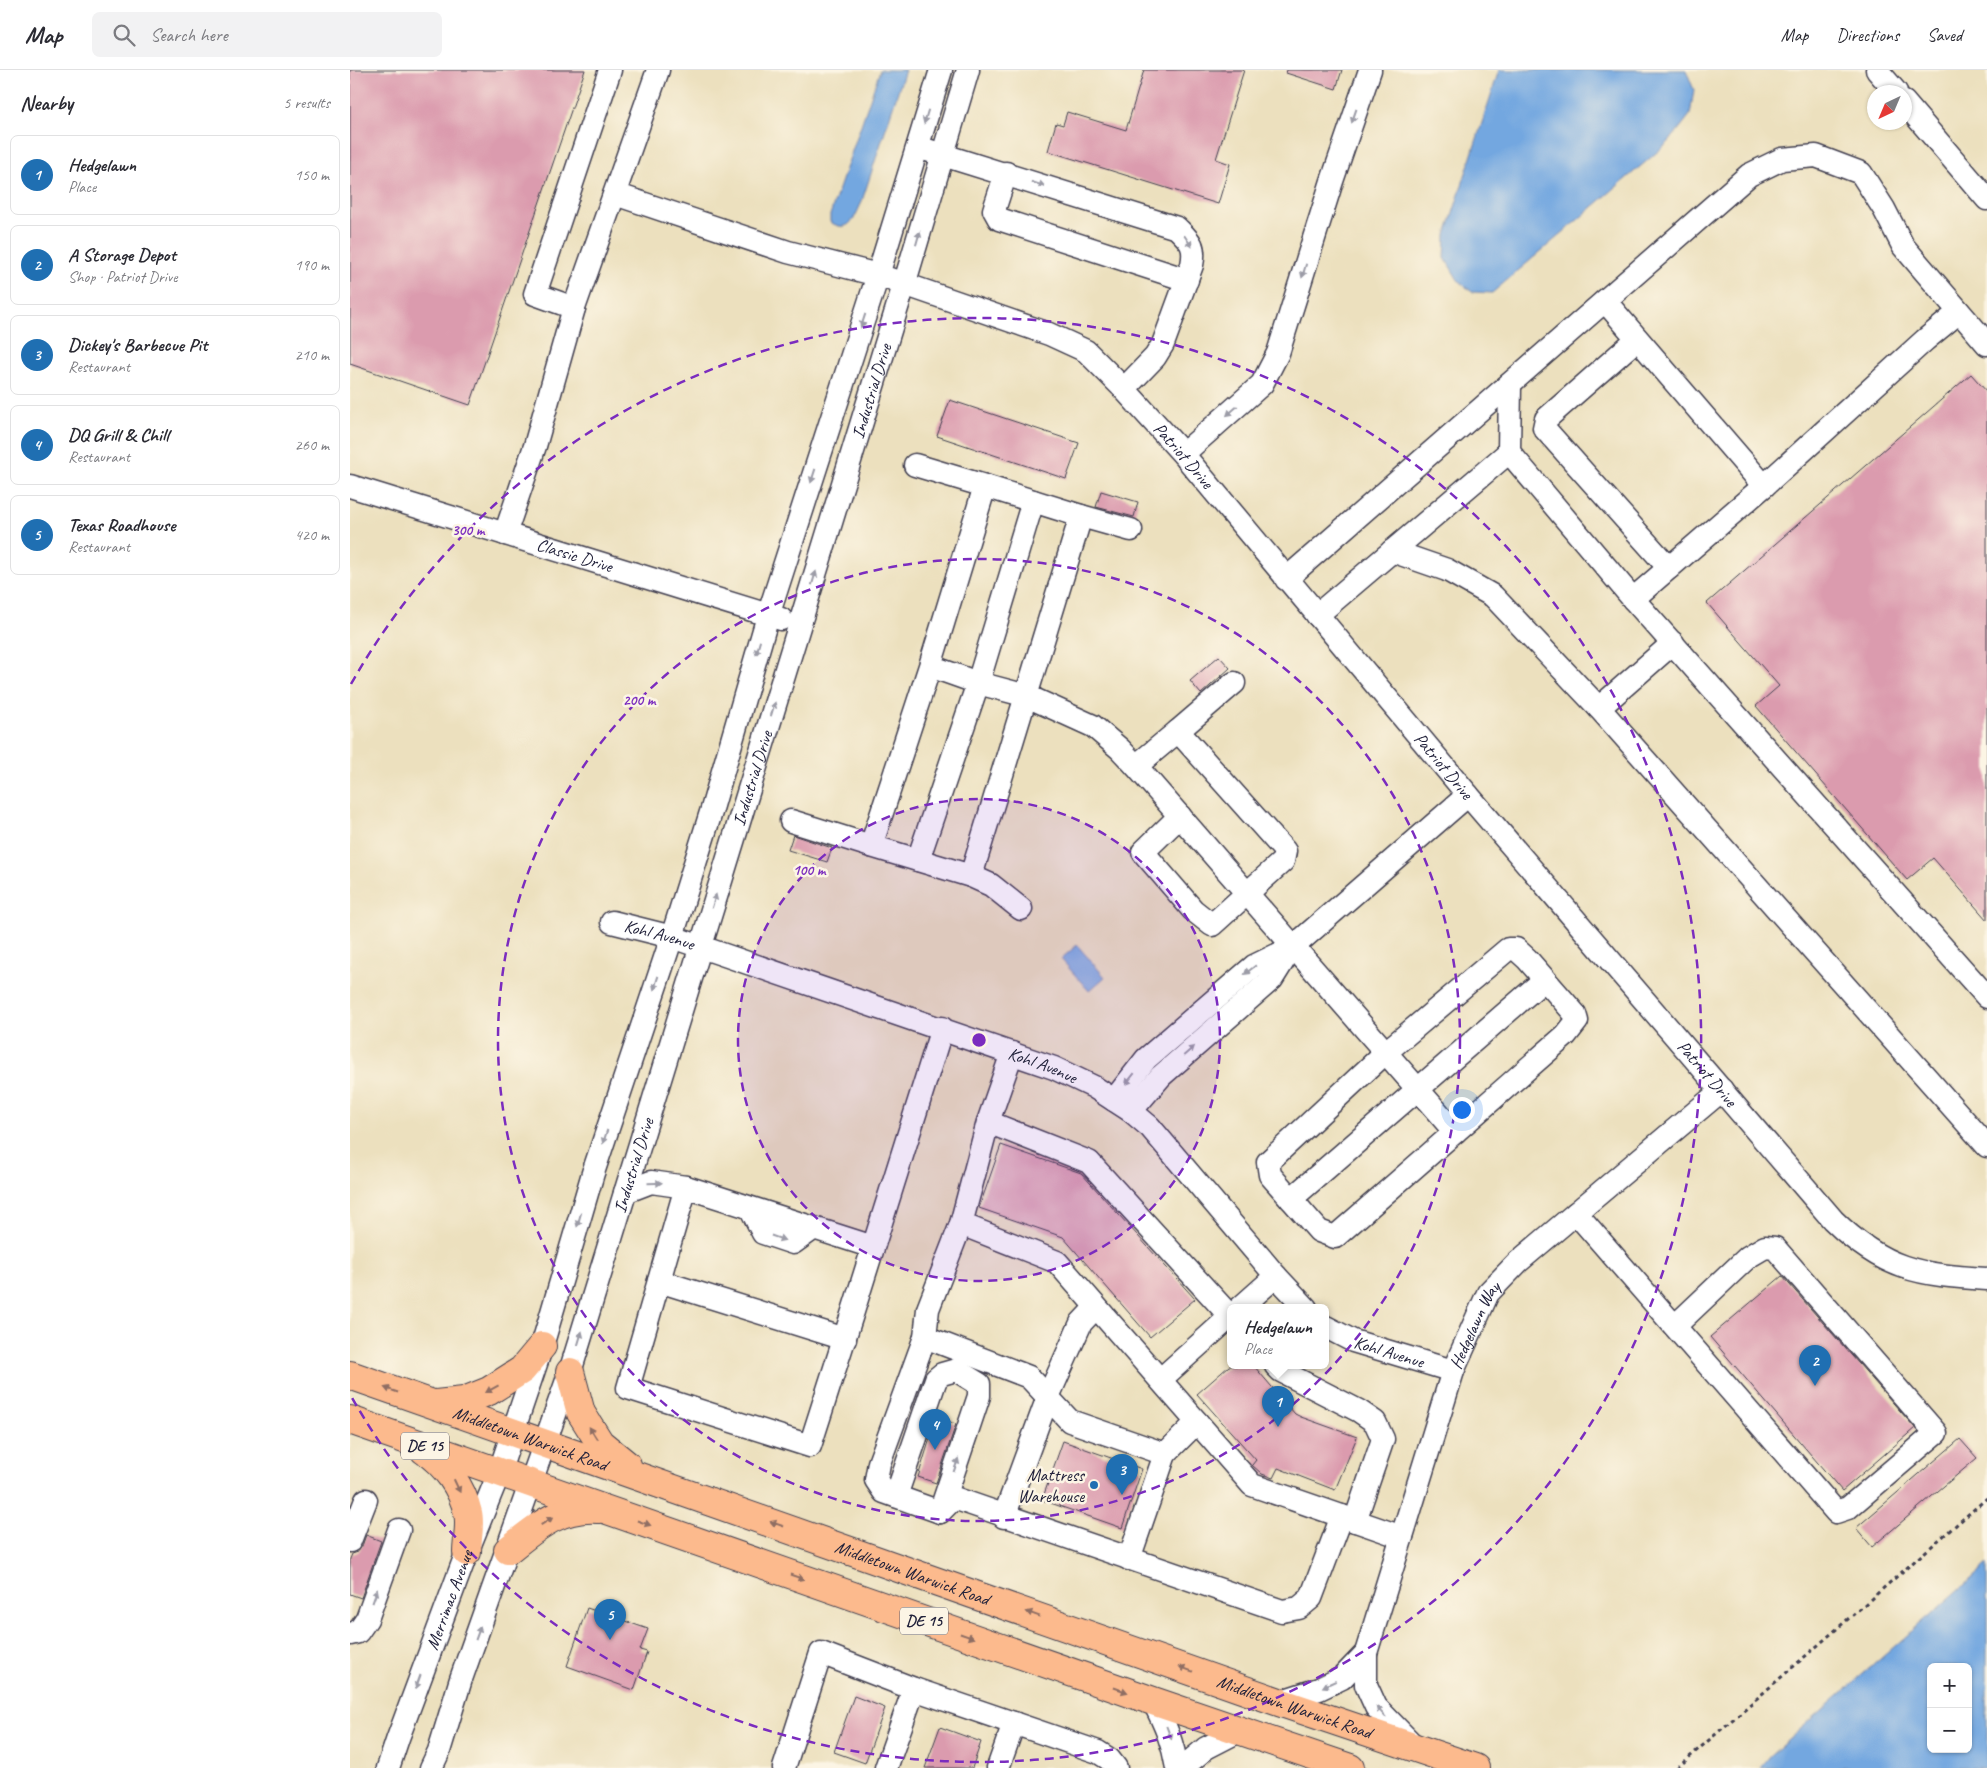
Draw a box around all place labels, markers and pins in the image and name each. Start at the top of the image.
centre of rings [970,1031,988,1049]
pin: 2 [1799,1345,1831,1386]
pin: 1 [1262,1386,1294,1427]
pin: 4 [919,1409,951,1450]
pin: 3 [1106,1454,1138,1495]
place label: Mattress Warehouse [1018,1464,1086,1507]
marker: Mattress Warehouse [1088,1479,1100,1491]
pin: 5 [594,1599,626,1640]

